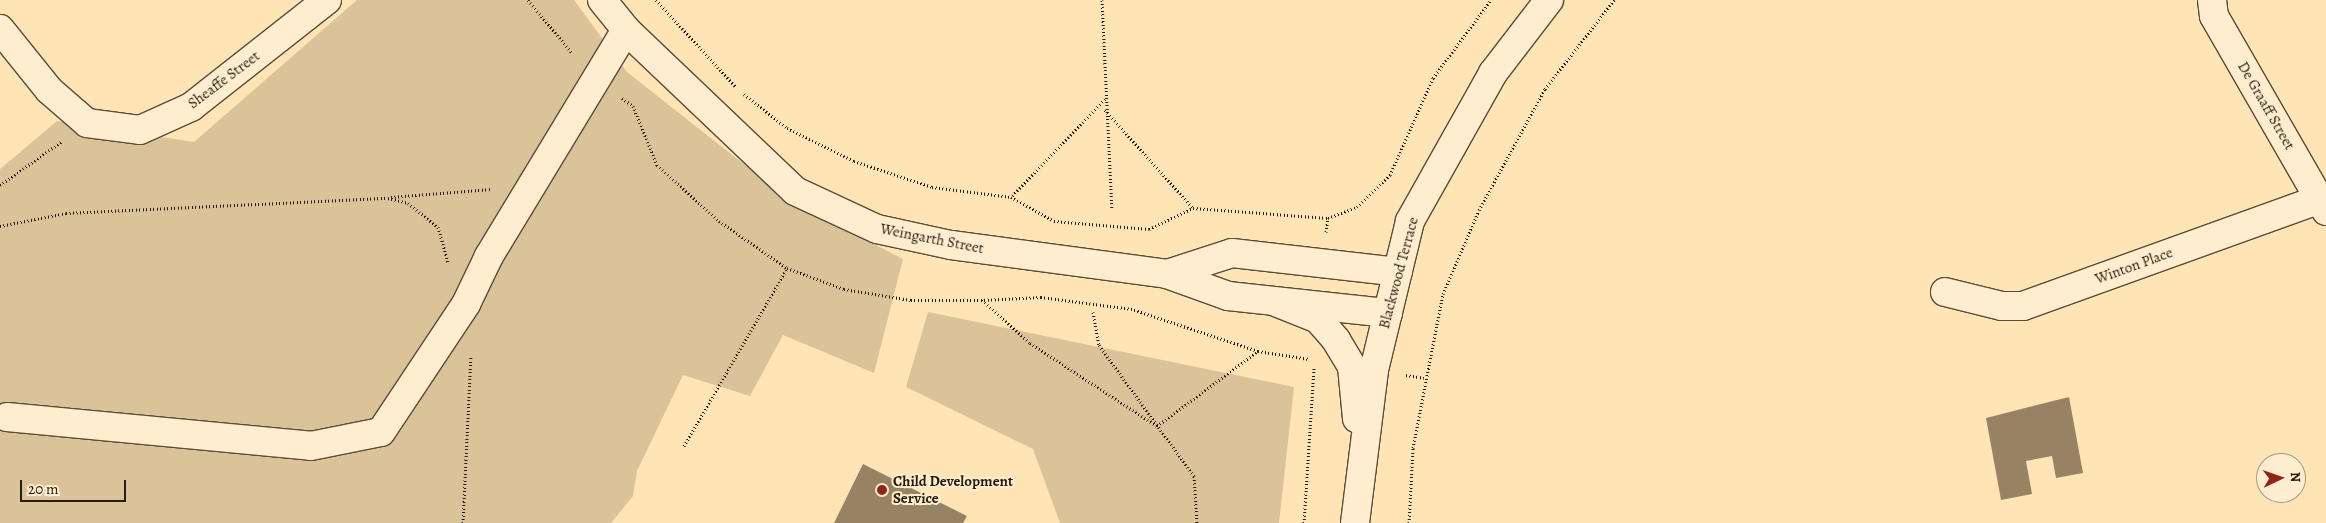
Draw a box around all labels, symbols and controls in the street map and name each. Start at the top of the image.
street label: Sheaffe Street [185,47,263,113]
street label: De Graaff Street [2234,59,2298,153]
street label: Blackwood Terrace [1375,215,1423,331]
street label: Weingarth Street [879,220,985,258]
street label: Winton Place [2093,244,2175,288]
north arrow [2256,453,2306,503]
scale bar [22,470,129,502]
place label: Child Development Service [893,472,1013,507]
text: N [2286,472,2305,483]
text: 20 m [28,479,59,499]
marker: Child Development Service [875,483,889,497]

